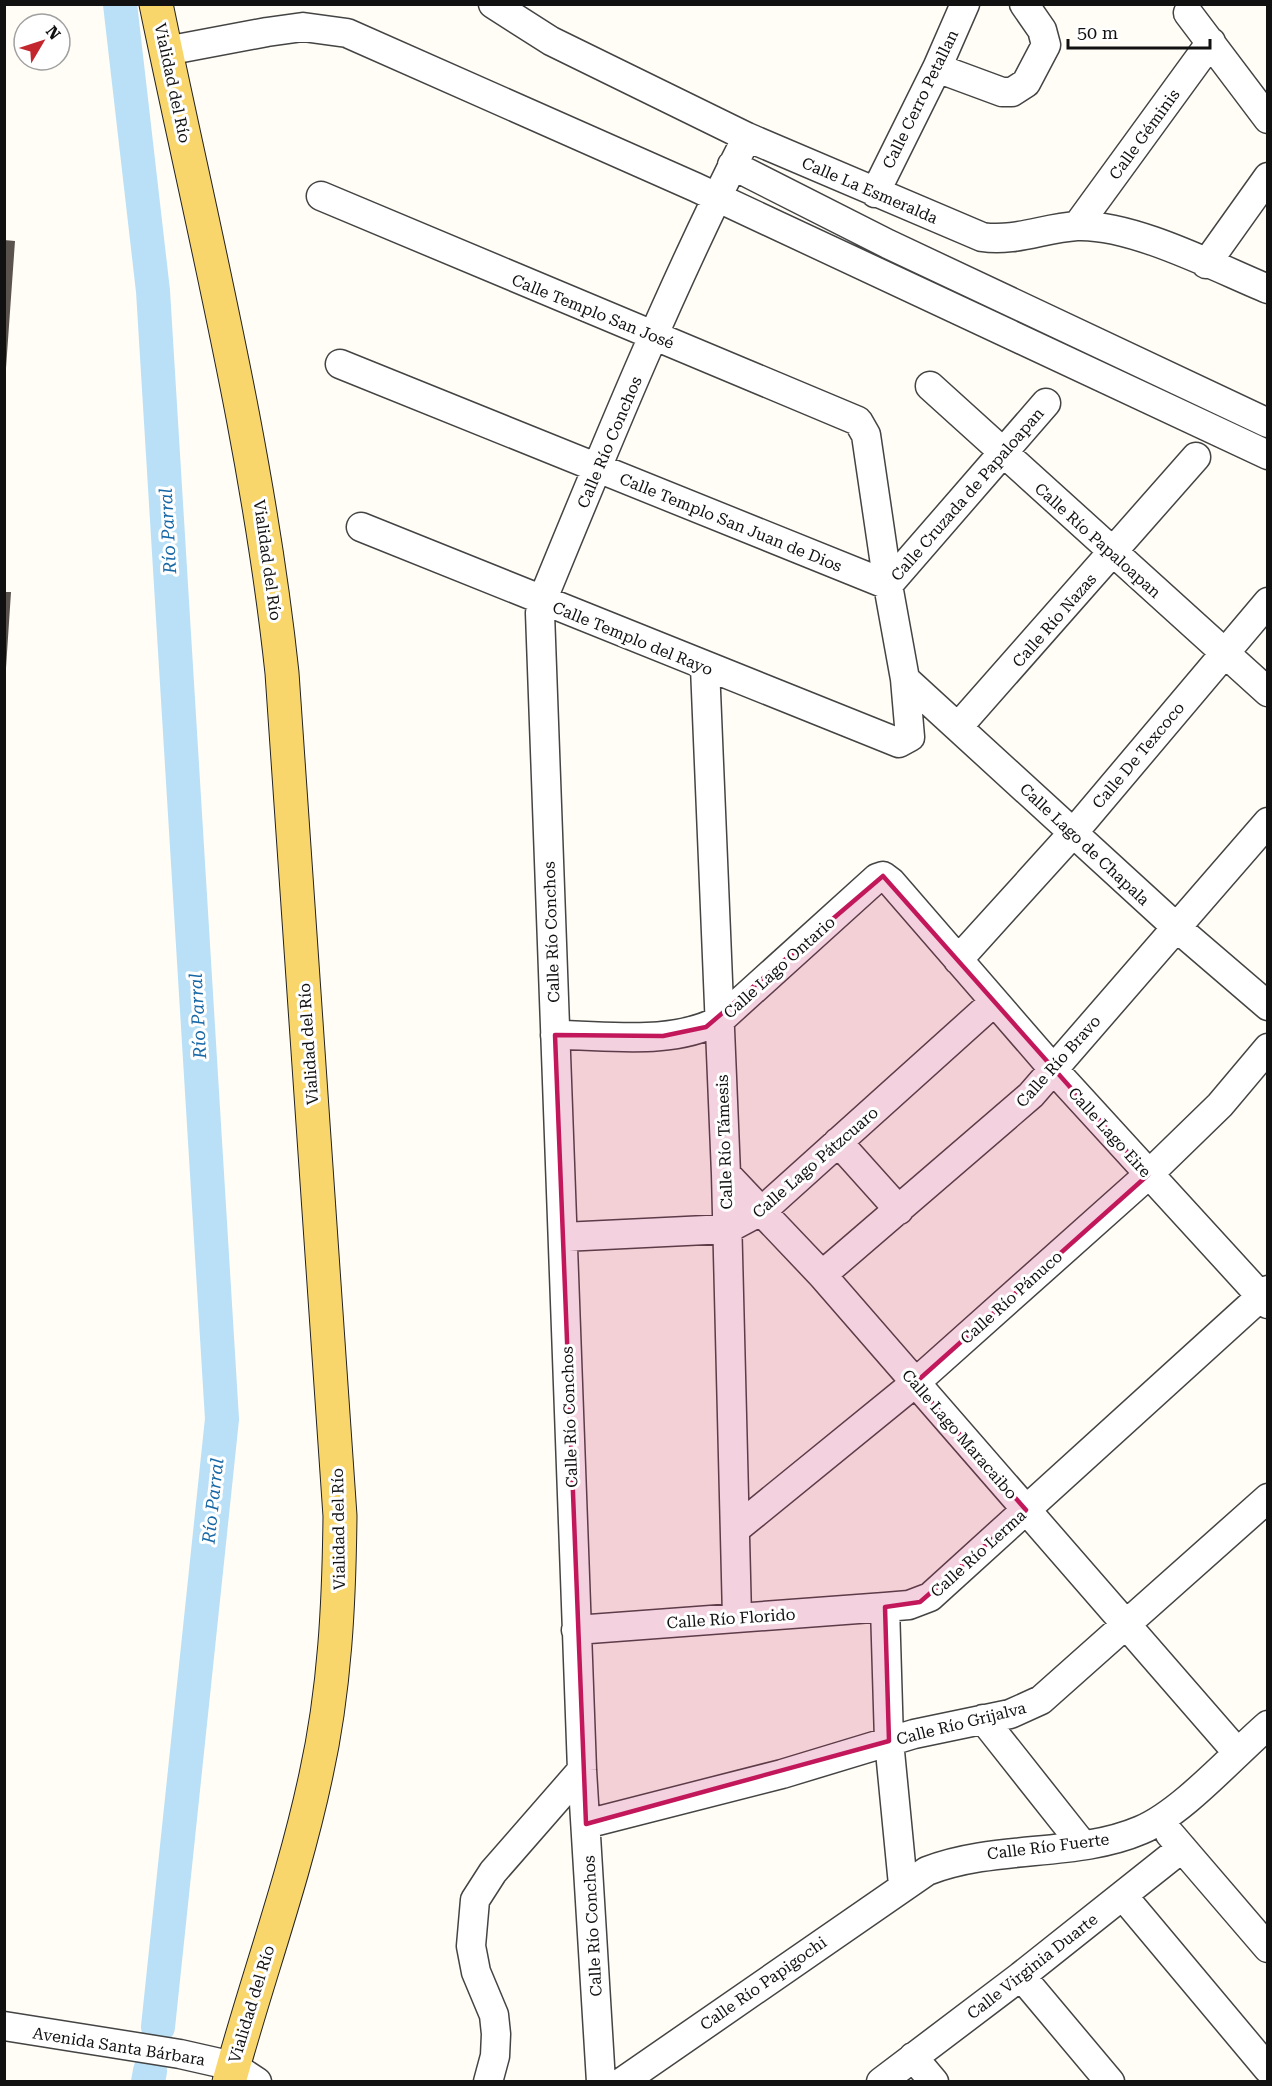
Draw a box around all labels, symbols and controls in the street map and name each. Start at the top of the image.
north arrow [12,12,72,72]
scale bar [1068,12,1210,50]
street label: Vialidad del Río [151,21,195,145]
text: N [42,22,65,44]
text: 50 m [1077,22,1118,43]
street label: Calle Cerro Petallan [879,27,962,172]
street label: Calle Géminis [1105,85,1184,183]
street label: Calle La Esmeralda [799,153,941,228]
street label: Calle Templo San José [509,270,677,353]
street label: Calle Río Conchos [573,373,646,511]
street label: Calle Cruzada de Papaloapan [887,404,1048,585]
street label: Calle Templo San Juan de Dios [617,469,845,576]
street label: Calle Río Papaloapan [1031,479,1165,602]
water label: Río Parral [155,488,180,575]
street label: Vialidad del Río [250,498,285,622]
street label: Calle Río Nazas [1009,569,1101,671]
street label: Calle Templo del Rayo [550,598,716,679]
street label: Calle De Texcoco [1088,698,1188,812]
street label: Calle Lago de Chapala [1016,779,1154,910]
street label: Calle Río Conchos [540,861,563,1003]
street label: Calle Lago Ontario [720,912,839,1022]
water label: Río Parral [185,973,210,1060]
street label: Vialidad del Río [295,982,322,1105]
street label: Calle Río Bravo [1012,1011,1105,1111]
street label: Calle Río Támesis [713,1074,736,1210]
street label: Calle Lago Eire [1064,1083,1155,1181]
street label: Calle Lago Pátzcuaro [749,1103,882,1222]
street label: Calle Río Pánuco [957,1247,1066,1348]
street label: Calle Río Conchos [558,1346,581,1488]
street label: Calle Lago Maracaibo [898,1366,1021,1503]
water label: Río Parral [197,1457,227,1546]
street label: Vialidad del Río [328,1468,349,1590]
street label: Calle Río Lerma [927,1505,1030,1601]
street label: Calle Río Florido [666,1605,796,1632]
street label: Calle Río Grijalva [894,1698,1028,1749]
street label: Calle Río Fuerte [986,1830,1110,1863]
street label: Calle Río Conchos [579,1855,606,1997]
street label: Calle Virginia Duarte [963,1909,1101,2023]
street label: Calle Río Papigochi [696,1933,830,2034]
street label: Vialidad del Río [225,1943,278,2065]
street label: Avenida Santa Bárbara [31,2023,207,2070]

